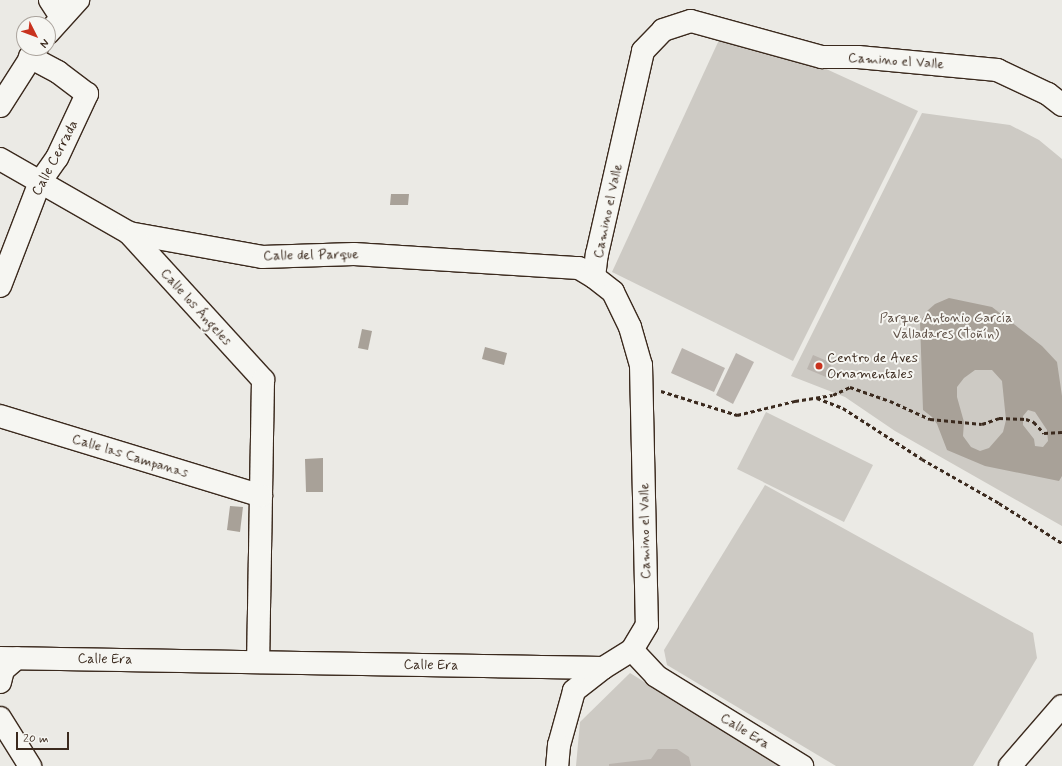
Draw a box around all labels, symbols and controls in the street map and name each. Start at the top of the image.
north arrow [16,16,56,56]
text: N [37,36,52,51]
street label: Camino el Valle [847,49,945,73]
street label: Calle Cerrada [28,117,82,199]
street label: Camino el Valle [590,162,626,260]
street label: Calle del Parque [264,246,358,264]
street label: Calle los Ángeles [157,265,235,349]
park label: Parque Antonio García Valladares (Toñín) [880,310,1012,342]
place label: Centro de Aves Ornamentales [827,350,918,382]
marker: Centro de Aves Ornamentales [814,361,824,371]
street label: Calle las Campanas [71,431,189,481]
street label: Camino el Valle [636,483,654,579]
street label: Calle Era [78,650,132,668]
street label: Calle Era [404,656,458,674]
street label: Calle Era [717,709,773,753]
scale bar [18,724,71,750]
text: 20 m [23,731,49,747]

